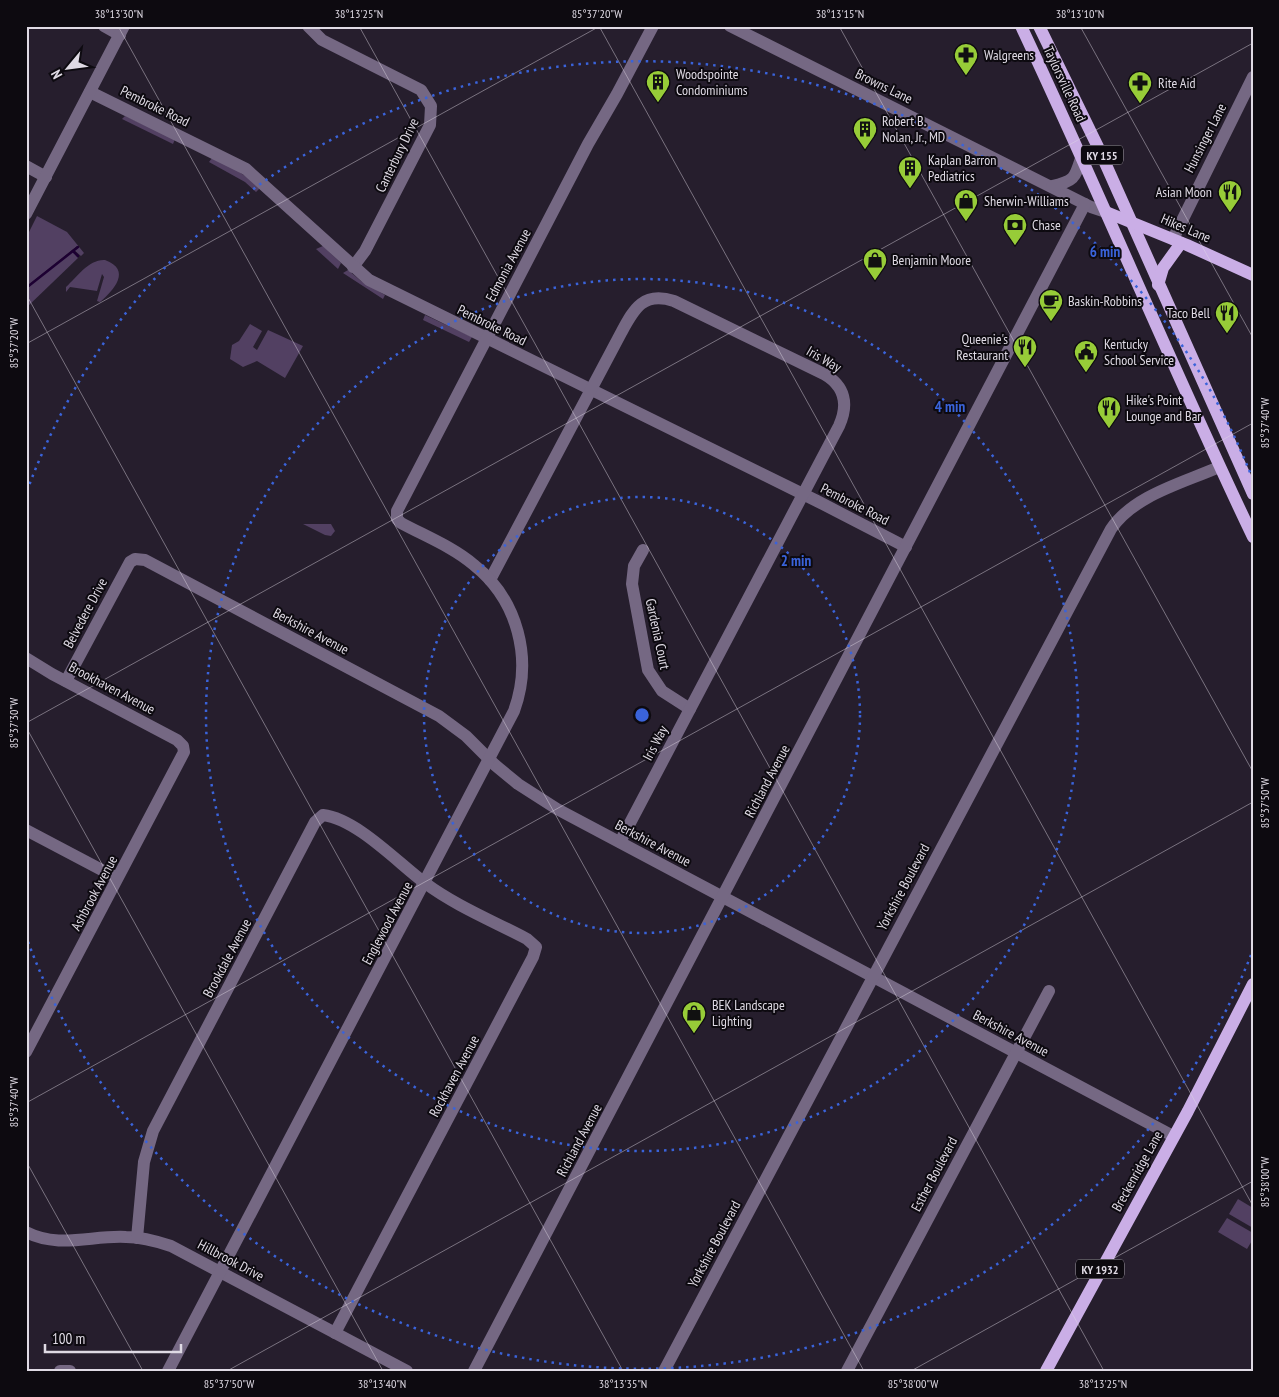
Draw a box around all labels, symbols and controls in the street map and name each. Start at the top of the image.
text: 38°13'30"N [95,6,143,21]
text: 38°13'25"N [335,6,383,21]
text: 85°37'20"W [572,6,622,21]
text: 38°13'15"N [816,6,864,21]
text: 38°13'10"N [1056,6,1104,21]
north arrow [42,42,92,92]
pharmacy icon: Walgreens [953,42,979,76]
street label: Taylorsville Road [1040,43,1090,125]
place label: Walgreens [984,46,1034,64]
street label: Browns Lane [852,64,916,108]
place label: Woodspointe Condominiums [676,65,748,99]
text: N [47,67,66,82]
building icon: Woodspointe Condominiums [645,69,671,103]
pharmacy icon: Rite Aid [1127,70,1153,104]
place label: Rite Aid [1158,74,1196,92]
street label: Pembroke Road [117,82,193,130]
street label: Hunsinger Lane [1180,100,1230,176]
place label: Robert B. Nolan, Jr., MD [882,112,945,146]
street label: Canterbury Drive [371,115,423,195]
building icon: Robert B. Nolan, Jr., MD [852,116,878,150]
road number: KY 155 [1081,146,1123,164]
place label: Kaplan Barron Pediatrics [928,151,996,185]
building icon: Kaplan Barron Pediatrics [897,155,923,189]
restaurant icon: Asian Moon [1217,179,1243,213]
place label: Asian Moon [1156,183,1212,201]
shop icon: Sherwin-Williams [953,188,979,222]
place label: Sherwin-Williams [984,192,1069,210]
street label: Hikes Lane [1158,209,1214,247]
bank icon: Chase [1002,212,1028,246]
place label: Chase [1032,216,1061,234]
street label: Edmonia Avenue [481,225,535,305]
text: 6 min [1090,242,1120,261]
shop icon: Benjamin Moore [862,247,888,281]
place label: Benjamin Moore [892,251,971,269]
cafe icon: Baskin-Robbins [1038,288,1064,322]
place label: Baskin-Robbins [1068,292,1142,310]
restaurant icon: Taco Bell [1214,300,1240,334]
street label: Pembroke Road [454,301,530,349]
place label: Taco Bell [1167,304,1211,322]
text: 85°37'20"W [6,318,21,368]
place label: Queenie's Restaurant [956,330,1008,364]
restaurant icon: Queenie's Restaurant [1012,334,1038,368]
place label: Kentucky School Service [1104,335,1174,369]
public building icon: Kentucky School Service [1073,339,1099,373]
street label: Iris Way [803,342,845,377]
place label: Hike's Point Lounge and Bar [1126,391,1201,425]
restaurant icon: Hike's Point Lounge and Bar [1096,395,1122,429]
text: 4 min [935,397,965,416]
text: 85°37'40"W [1257,398,1272,448]
street label: Pembroke Road [818,479,892,529]
text: 2 min [781,551,811,570]
street label: Belvedere Drive [59,575,111,651]
street label: Gardenia Court [642,597,674,671]
street label: Berkshire Avenue [270,604,352,659]
street label: Brookhaven Avenue [66,658,158,718]
text: 85°37'30"W [6,698,21,748]
centre of rings [633,706,651,724]
street label: Iris Way [638,722,672,764]
street label: Richland Avenue [740,741,794,821]
text: 85°37'50"W [1257,778,1272,828]
street label: Berkshire Avenue [612,816,694,871]
street label: Yorkshire Boulevard [873,841,933,933]
street label: Ashbrook Avenue [67,852,121,934]
street label: Englewood Avenue [358,878,417,968]
street label: Brookdale Avenue [199,915,255,1000]
place label: BEK Landscape Lighting [712,996,785,1030]
shop icon: BEK Landscape Lighting [681,1000,707,1034]
street label: Berkshire Avenue [970,1006,1052,1061]
street label: Rockhaven Avenue [425,1032,483,1120]
text: 85°37'40"W [6,1077,21,1127]
street label: Richland Avenue [552,1100,606,1180]
street label: Breckenridge Lane [1108,1127,1167,1214]
street label: Esther Boulevard [907,1134,961,1214]
text: 85°38'00"W [1257,1157,1272,1207]
street label: Yorkshire Boulevard [684,1198,744,1290]
street label: Hillbrook Drive [195,1235,267,1285]
road number: KY 1932 [1076,1260,1124,1278]
scale bar [45,1322,181,1354]
text: 100 m [52,1329,85,1348]
text: 85°37'50"W [204,1376,254,1391]
text: 38°13'40"N [358,1376,406,1391]
text: 38°13'35"N [599,1376,647,1391]
text: 85°38'00"W [888,1376,938,1391]
text: 38°13'25"N [1079,1376,1127,1391]

